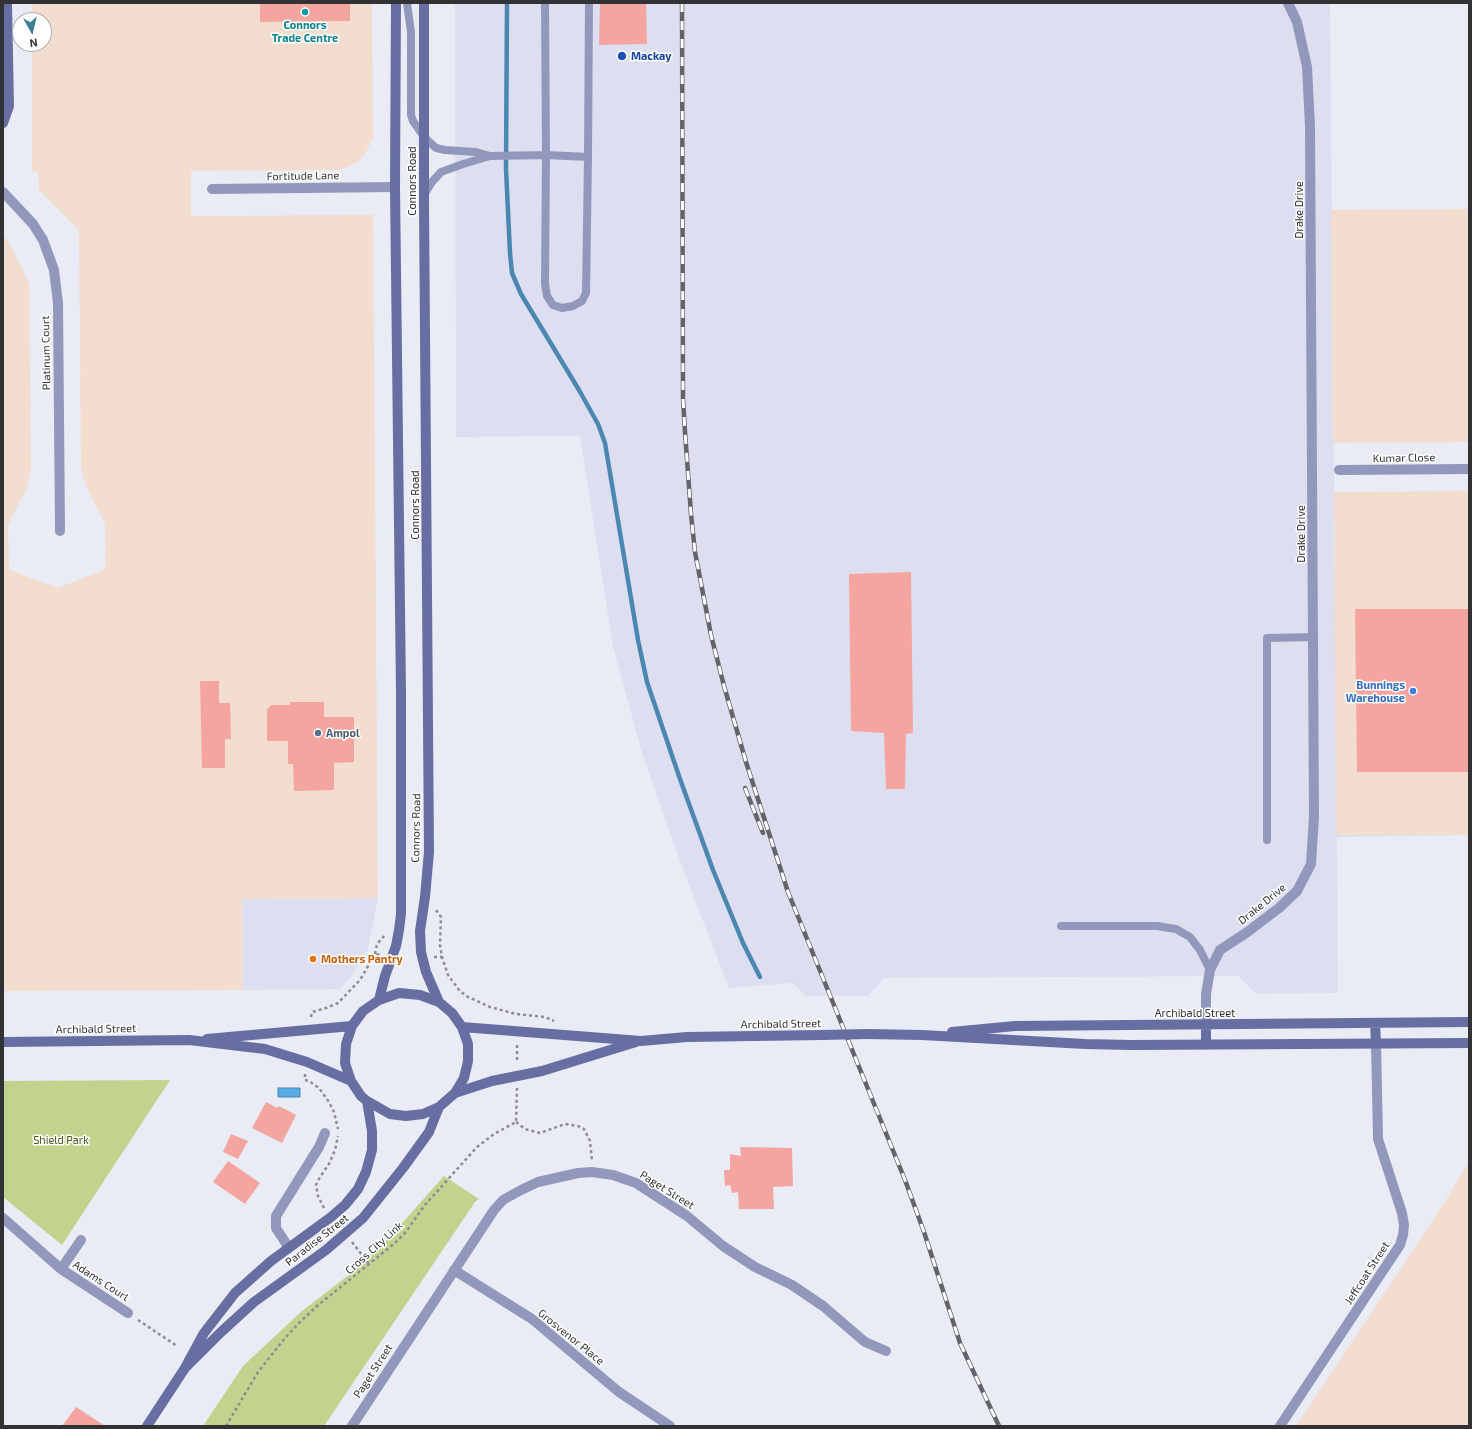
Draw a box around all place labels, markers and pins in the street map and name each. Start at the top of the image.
marker: Connors Trade Centre [300,7,310,17]
place label: Connors Trade Centre [272,18,338,44]
place label: Mackay [631,49,672,63]
marker: Mackay [616,50,628,62]
place label: Bunnings Warehouse [1346,678,1405,704]
marker: Bunnings Warehouse [1408,686,1418,696]
place label: Ampol [326,726,360,740]
marker: Ampol [313,728,323,738]
place label: Mothers Pantry [321,952,403,966]
marker: Mothers Pantry [308,954,318,964]

